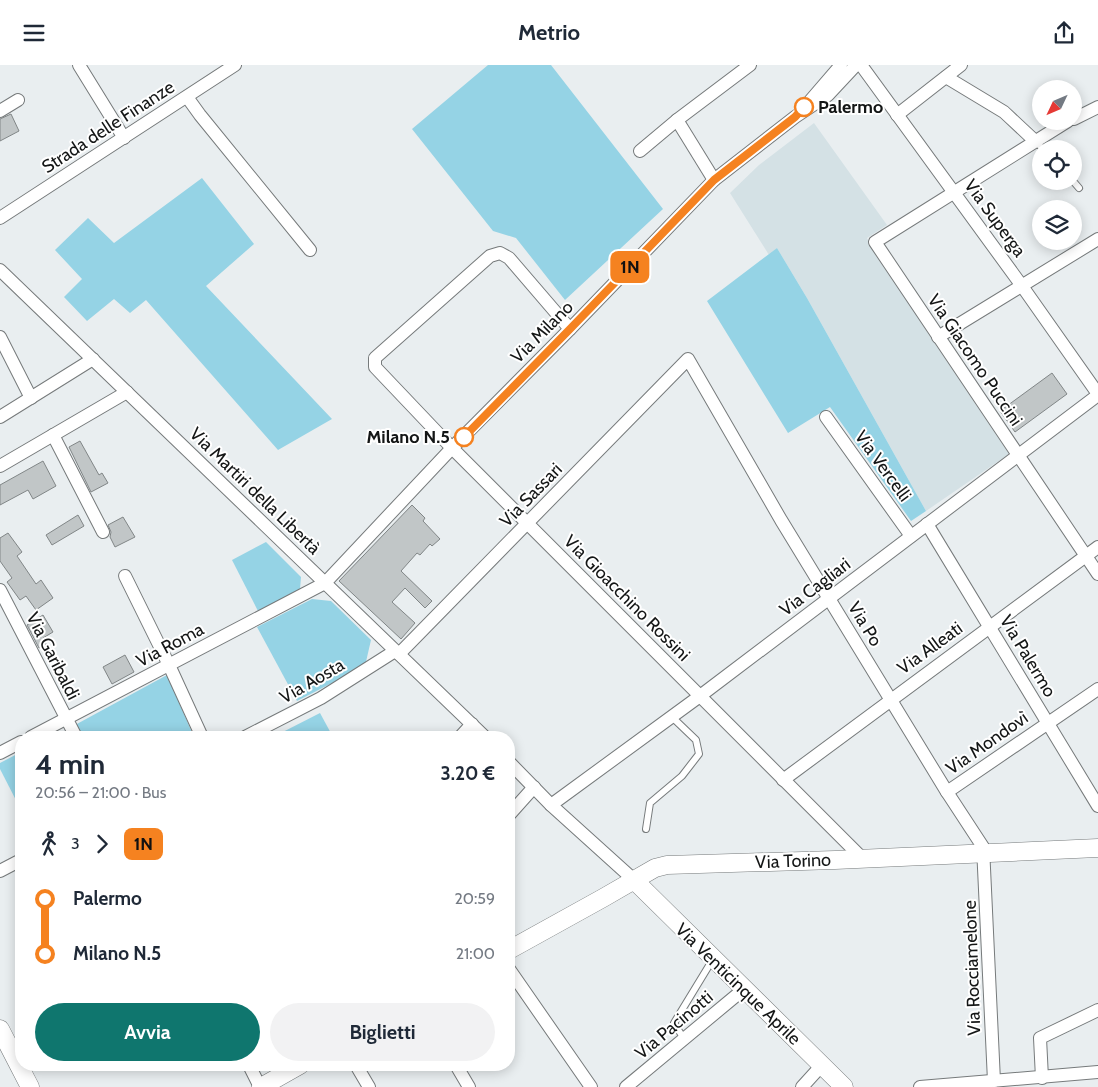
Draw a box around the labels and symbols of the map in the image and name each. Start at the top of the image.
street label: Strada delle Finanze [38,76,178,178]
north arrow [1032,80,1082,130]
place label: Palermo [818,96,883,118]
marker: Palermo [794,97,814,117]
street label: Via Superga [959,175,1031,261]
line badge: 1N [608,251,652,283]
street label: Via Giacomo Puccini [923,290,1027,430]
street label: Via Milano [506,296,578,368]
street label: Via Martiri della Libertà [185,423,325,559]
place label: Milano N.5 [367,426,450,448]
street label: Via Vercelli [850,426,916,506]
marker: Milano N.5 [454,427,474,447]
street label: Via Sassari [495,458,567,532]
street label: Via Gioacchino Rossini [559,530,695,666]
street label: Via Cagliari [775,553,855,621]
street label: Via Po [843,598,887,650]
street label: Via Garibaldi [22,609,84,703]
street label: Via Palermo [995,611,1061,701]
street label: Via Alleati [893,617,967,679]
street label: Via Roma [133,618,208,672]
street label: Via Aosta [276,653,349,708]
street label: Via Mondovì [942,707,1032,779]
street label: Via Torino [755,849,831,873]
street label: Via Rocciamelone [959,900,985,1036]
street label: Via Venticinque Aprile [671,918,805,1050]
street label: Via Pacinotti [631,986,717,1064]

